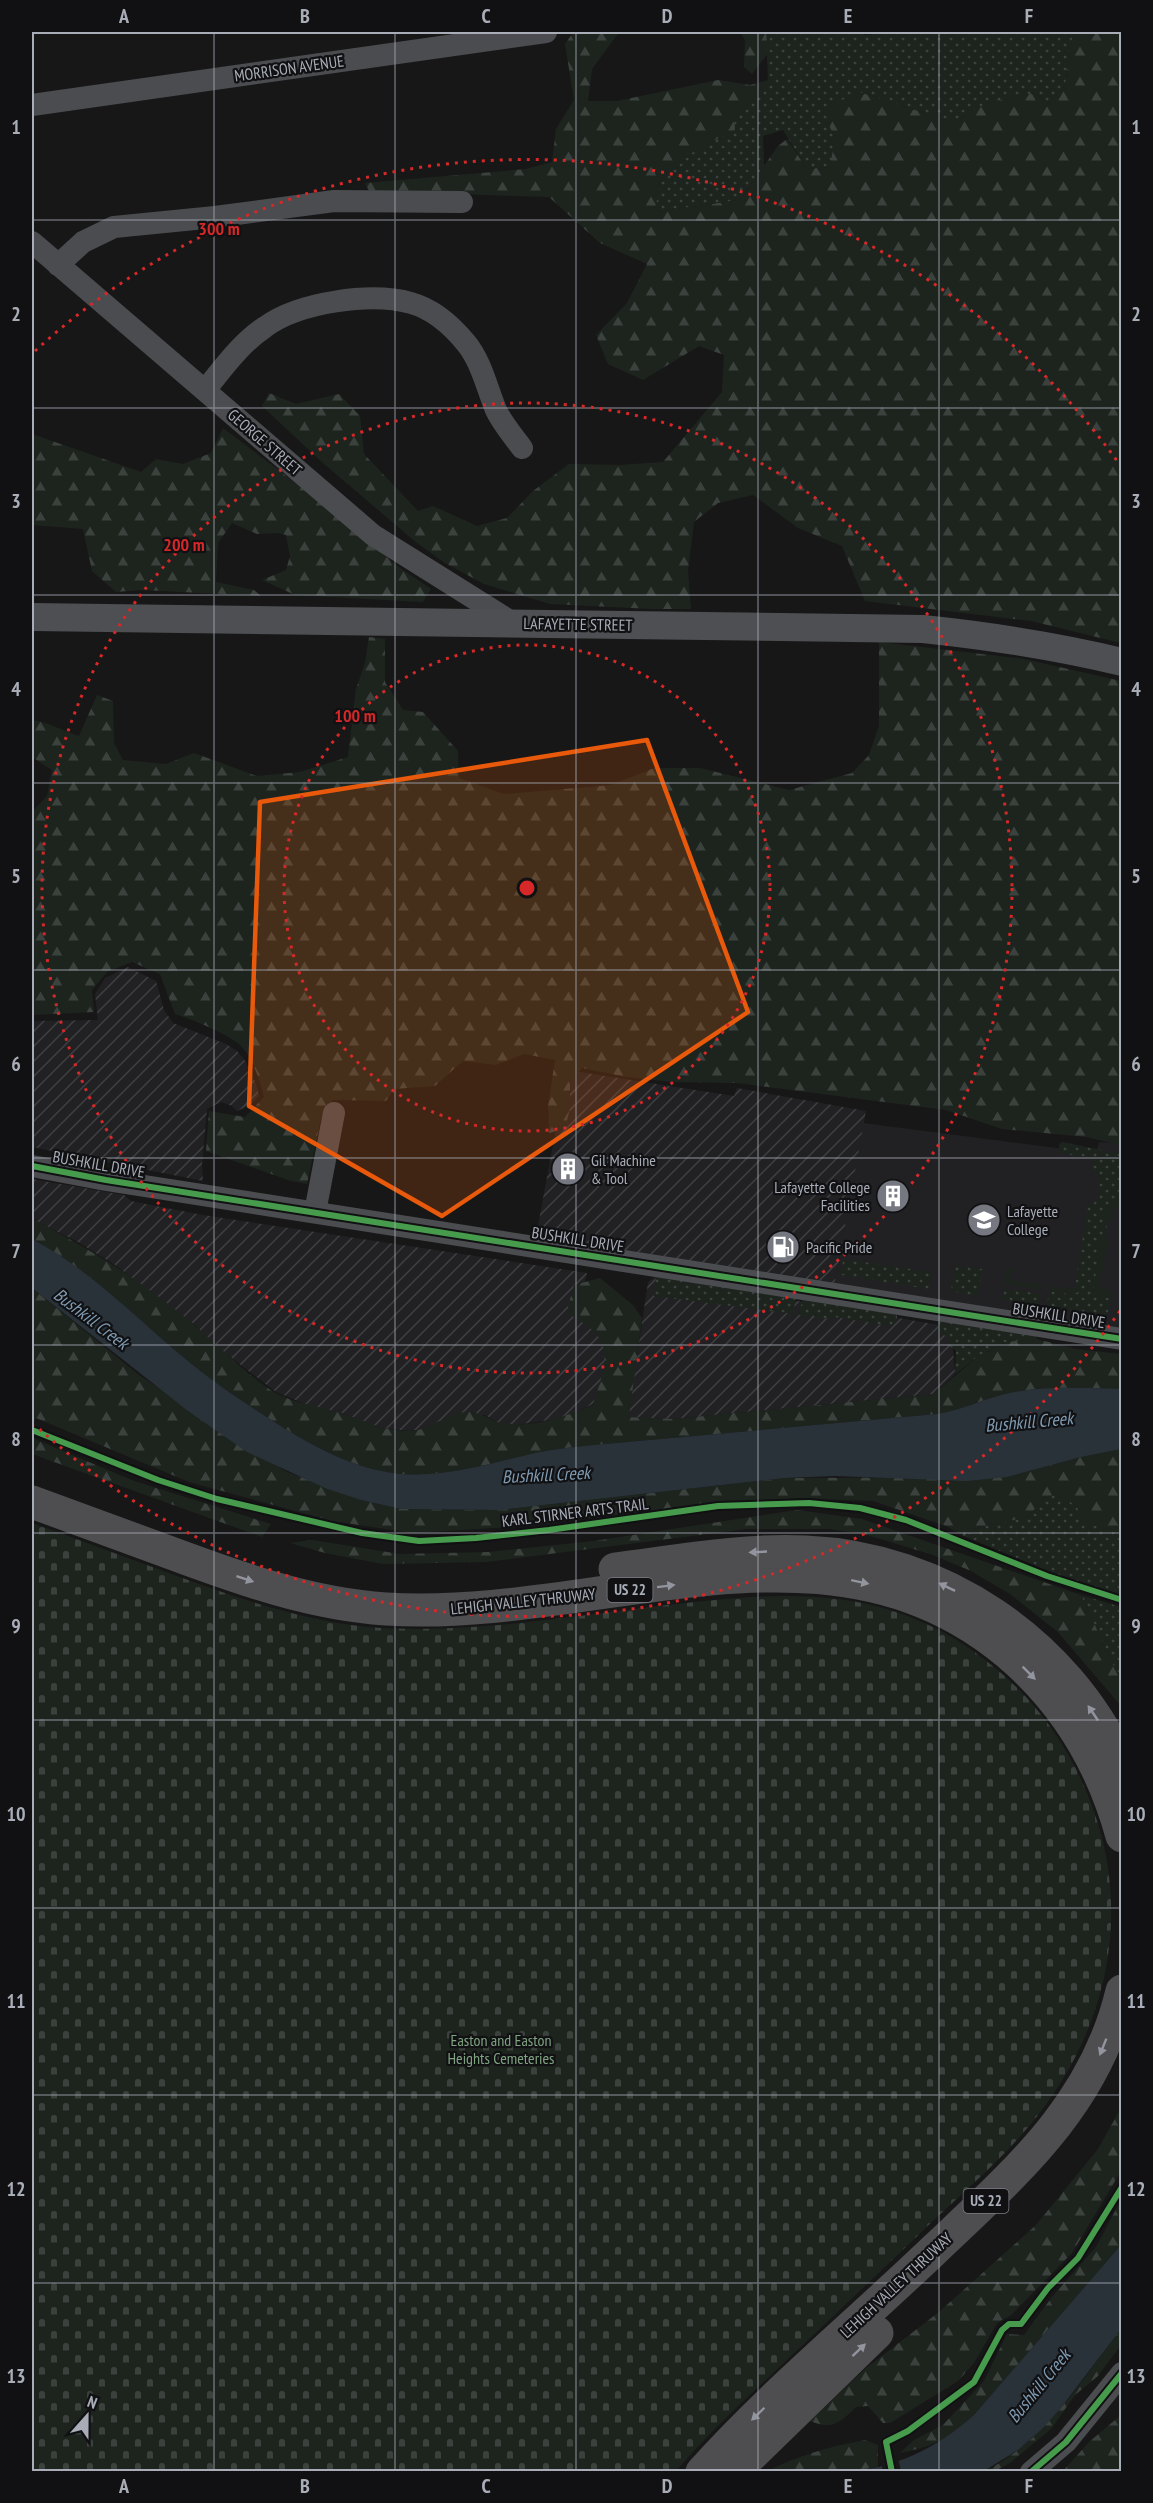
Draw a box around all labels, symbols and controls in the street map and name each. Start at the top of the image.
text: A [118,3,130,29]
text: B [300,3,310,29]
text: C [481,3,491,29]
text: D [662,3,673,29]
text: E [844,3,852,29]
text: F [1025,3,1033,29]
street label: MORRISON AVENUE [233,50,345,86]
text: 1 [11,114,21,140]
text: 1 [1131,114,1141,140]
text: 300 m [198,217,240,240]
text: 2 [11,301,21,327]
text: 2 [1131,301,1141,327]
street label: GEORGE STREET [224,404,306,480]
text: 3 [11,488,21,514]
text: 3 [1131,488,1141,514]
text: 200 m [163,533,205,556]
street label: LAFAYETTE STREET [523,613,633,635]
text: 4 [11,676,21,702]
text: 4 [1131,676,1141,702]
text: 100 m [334,704,376,727]
text: 5 [11,863,21,889]
text: 5 [1131,863,1141,889]
centre of rings [517,878,537,898]
text: 6 [11,1051,21,1077]
text: 6 [1131,1051,1141,1077]
street label: BUSHKILL DRIVE [51,1146,147,1182]
place label: Gil Machine & Tool [591,1150,656,1188]
building icon: Gil Machine & Tool [550,1151,586,1187]
place label: Lafayette College Facilities [774,1177,870,1215]
building icon: Lafayette College Facilities [875,1178,911,1214]
place label: Lafayette College [1007,1201,1058,1239]
school or university icon: Lafayette College [966,1202,1002,1238]
street label: BUSHKILL DRIVE [530,1222,626,1256]
fuel station icon: Pacific Pride [765,1229,801,1265]
place label: Pacific Pride [806,1237,872,1257]
text: 7 [11,1238,21,1264]
text: 7 [1131,1238,1141,1264]
water label: Bushkill Creek [49,1283,135,1355]
street label: BUSHKILL DRIVE [1011,1298,1107,1332]
water label: Bushkill Creek [984,1406,1076,1437]
text: 8 [11,1426,21,1452]
text: 8 [1131,1426,1141,1452]
water label: Bushkill Creek [501,1461,593,1488]
street label: KARL STIRNER ARTS TRAIL [501,1493,650,1531]
one-way arrow [748,1548,767,1557]
one-way arrow [236,1575,254,1584]
road number: US 22 [608,1578,652,1602]
one-way arrow [850,1578,869,1587]
one-way arrow [656,1581,675,1590]
street label: LEHIGH VALLEY THRUWAY [449,1583,597,1619]
one-way arrow [939,1583,956,1592]
text: 9 [11,1613,21,1639]
text: 9 [1131,1613,1141,1639]
one-way arrow [1022,1666,1036,1680]
one-way arrow [1087,1706,1099,1722]
text: 10 [6,1801,26,1827]
text: 10 [1126,1801,1146,1827]
text: 11 [6,1988,26,2014]
text: 11 [1126,1988,1146,2014]
park label: Easton and Easton Heights Cemeteries [447,2030,555,2068]
one-way arrow [1098,2038,1107,2056]
text: 12 [6,2176,26,2202]
text: 12 [1126,2176,1146,2202]
road number: US 22 [964,2189,1008,2213]
street label: LEHIGH VALLEY THRUWAY [836,2228,957,2342]
one-way arrow [852,2343,867,2357]
water label: Bushkill Creek [1002,2343,1077,2427]
text: 13 [6,2363,26,2389]
text: 13 [1126,2363,1146,2389]
north arrow [57,2386,117,2446]
text: N [85,2391,100,2413]
one-way arrow [751,2406,765,2420]
text: A [118,2473,130,2499]
text: B [300,2473,310,2499]
text: C [481,2473,491,2499]
text: D [662,2473,673,2499]
text: E [844,2473,852,2499]
text: F [1025,2473,1033,2499]

